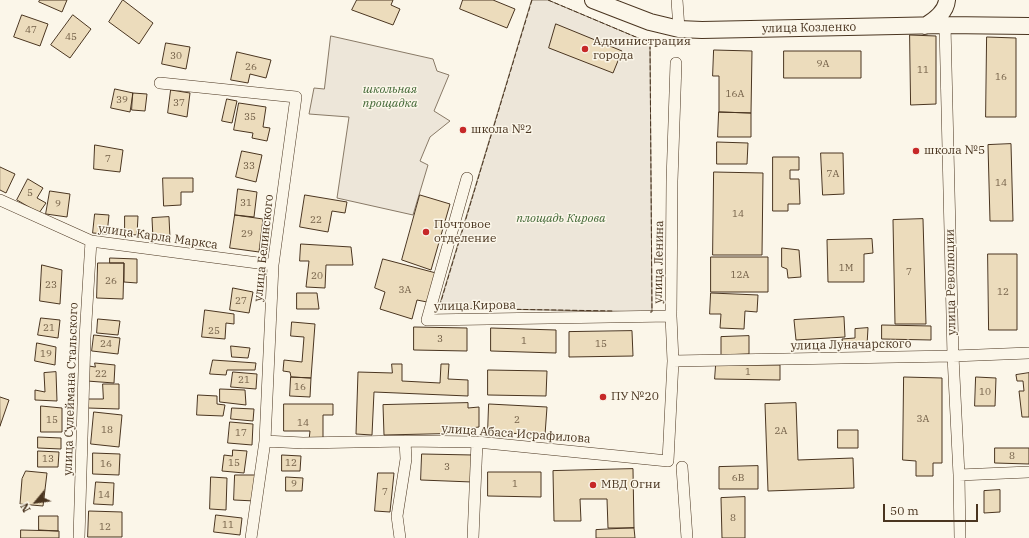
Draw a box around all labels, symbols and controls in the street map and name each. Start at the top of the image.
street label: улица Козленко [762,20,856,36]
house number: 47 [25,24,37,36]
house number: 45 [65,31,77,43]
place label: Администрация города [593,35,691,63]
marker: Администрация города [580,44,590,54]
house number: 30 [170,50,182,62]
house number: 9А [817,58,829,70]
house number: 26 [245,61,257,73]
house number: 11 [917,64,929,76]
house number: 16 [995,71,1007,83]
park label: школьная прощадка [363,83,417,111]
house number: 16А [726,88,744,100]
house number: 39 [116,94,128,106]
house number: 37 [173,97,185,109]
house number: 35 [244,111,256,123]
place label: школа №2 [471,123,532,137]
marker: школа №2 [458,125,468,135]
place label: школа №5 [924,144,985,158]
marker: школа №5 [911,146,921,156]
house number: 7 [105,153,111,165]
house number: 33 [243,160,255,172]
house number: 7А [827,168,839,180]
house number: 14 [995,177,1007,189]
house number: 5 [27,187,33,199]
street label: улица Белинского [251,194,277,302]
house number: 31 [240,197,252,209]
house number: 9 [55,198,61,210]
house number: 14 [732,208,744,220]
park label: площадь Кирова [516,212,606,226]
house number: 22 [310,214,322,226]
place label: Почтовое отделение [434,218,496,246]
street label: улица Ленина [651,220,667,304]
street label: улица Карла Маркса [97,221,219,253]
marker: Почтовое отделение [421,227,431,237]
house number: 29 [241,228,253,240]
street label: улица Революции [943,229,959,335]
house number: 1М [839,262,853,274]
house number: 7 [906,266,912,278]
house number: 12А [731,269,749,281]
house number: 20 [311,270,323,282]
house number: 26 [105,275,117,287]
house number: 23 [45,279,57,291]
house number: 3А [399,284,411,296]
house number: 12 [997,286,1009,298]
house number: 27 [235,295,247,307]
street label: улица Кирова [434,298,516,314]
street label: улица Сулеймана Стальского [61,302,81,476]
house number: 21 [43,322,55,334]
house number: 25 [208,325,220,337]
house number: 3 [437,333,443,345]
house number: 1 [521,335,527,347]
street label: улица Луначарского [790,337,912,353]
house number: 24 [100,338,112,350]
house number: 15 [595,338,607,350]
house number: 19 [40,348,52,360]
house number: 1 [745,366,751,378]
house number: 22 [95,368,107,380]
house number: 21 [238,374,250,386]
house number: 16 [294,381,306,393]
house number: 10 [979,386,991,398]
place label: ПУ №20 [611,390,659,404]
marker: ПУ №20 [598,392,608,402]
house number: 3А [917,413,929,425]
house number: 15 [46,414,58,426]
house number: 2 [514,414,520,426]
house number: 14 [297,417,309,429]
street label: улица Абаса Исрафилова [441,422,591,446]
house number: 18 [101,424,113,436]
house number: 2А [775,425,787,437]
house number: 17 [235,427,247,439]
house number: 8 [1009,450,1015,462]
house number: 13 [42,453,54,465]
house number: 15 [228,457,240,469]
house number: 12 [285,457,297,469]
house number: 16 [100,458,112,470]
house number: 3 [444,461,450,473]
house number: 6В [732,472,744,484]
house number: 9 [291,478,297,490]
house number: 1 [512,478,518,490]
place label: МВД Огни [601,478,661,492]
marker: МВД Огни [588,480,598,490]
north arrow [16,482,56,522]
house number: 7 [382,486,388,498]
house number: 14 [98,489,110,501]
scale bar [885,496,980,522]
text: N [17,501,34,515]
text: 50 m [890,503,919,518]
house number: 8 [730,512,736,524]
house number: 11 [222,519,234,531]
house number: 12 [99,521,111,533]

